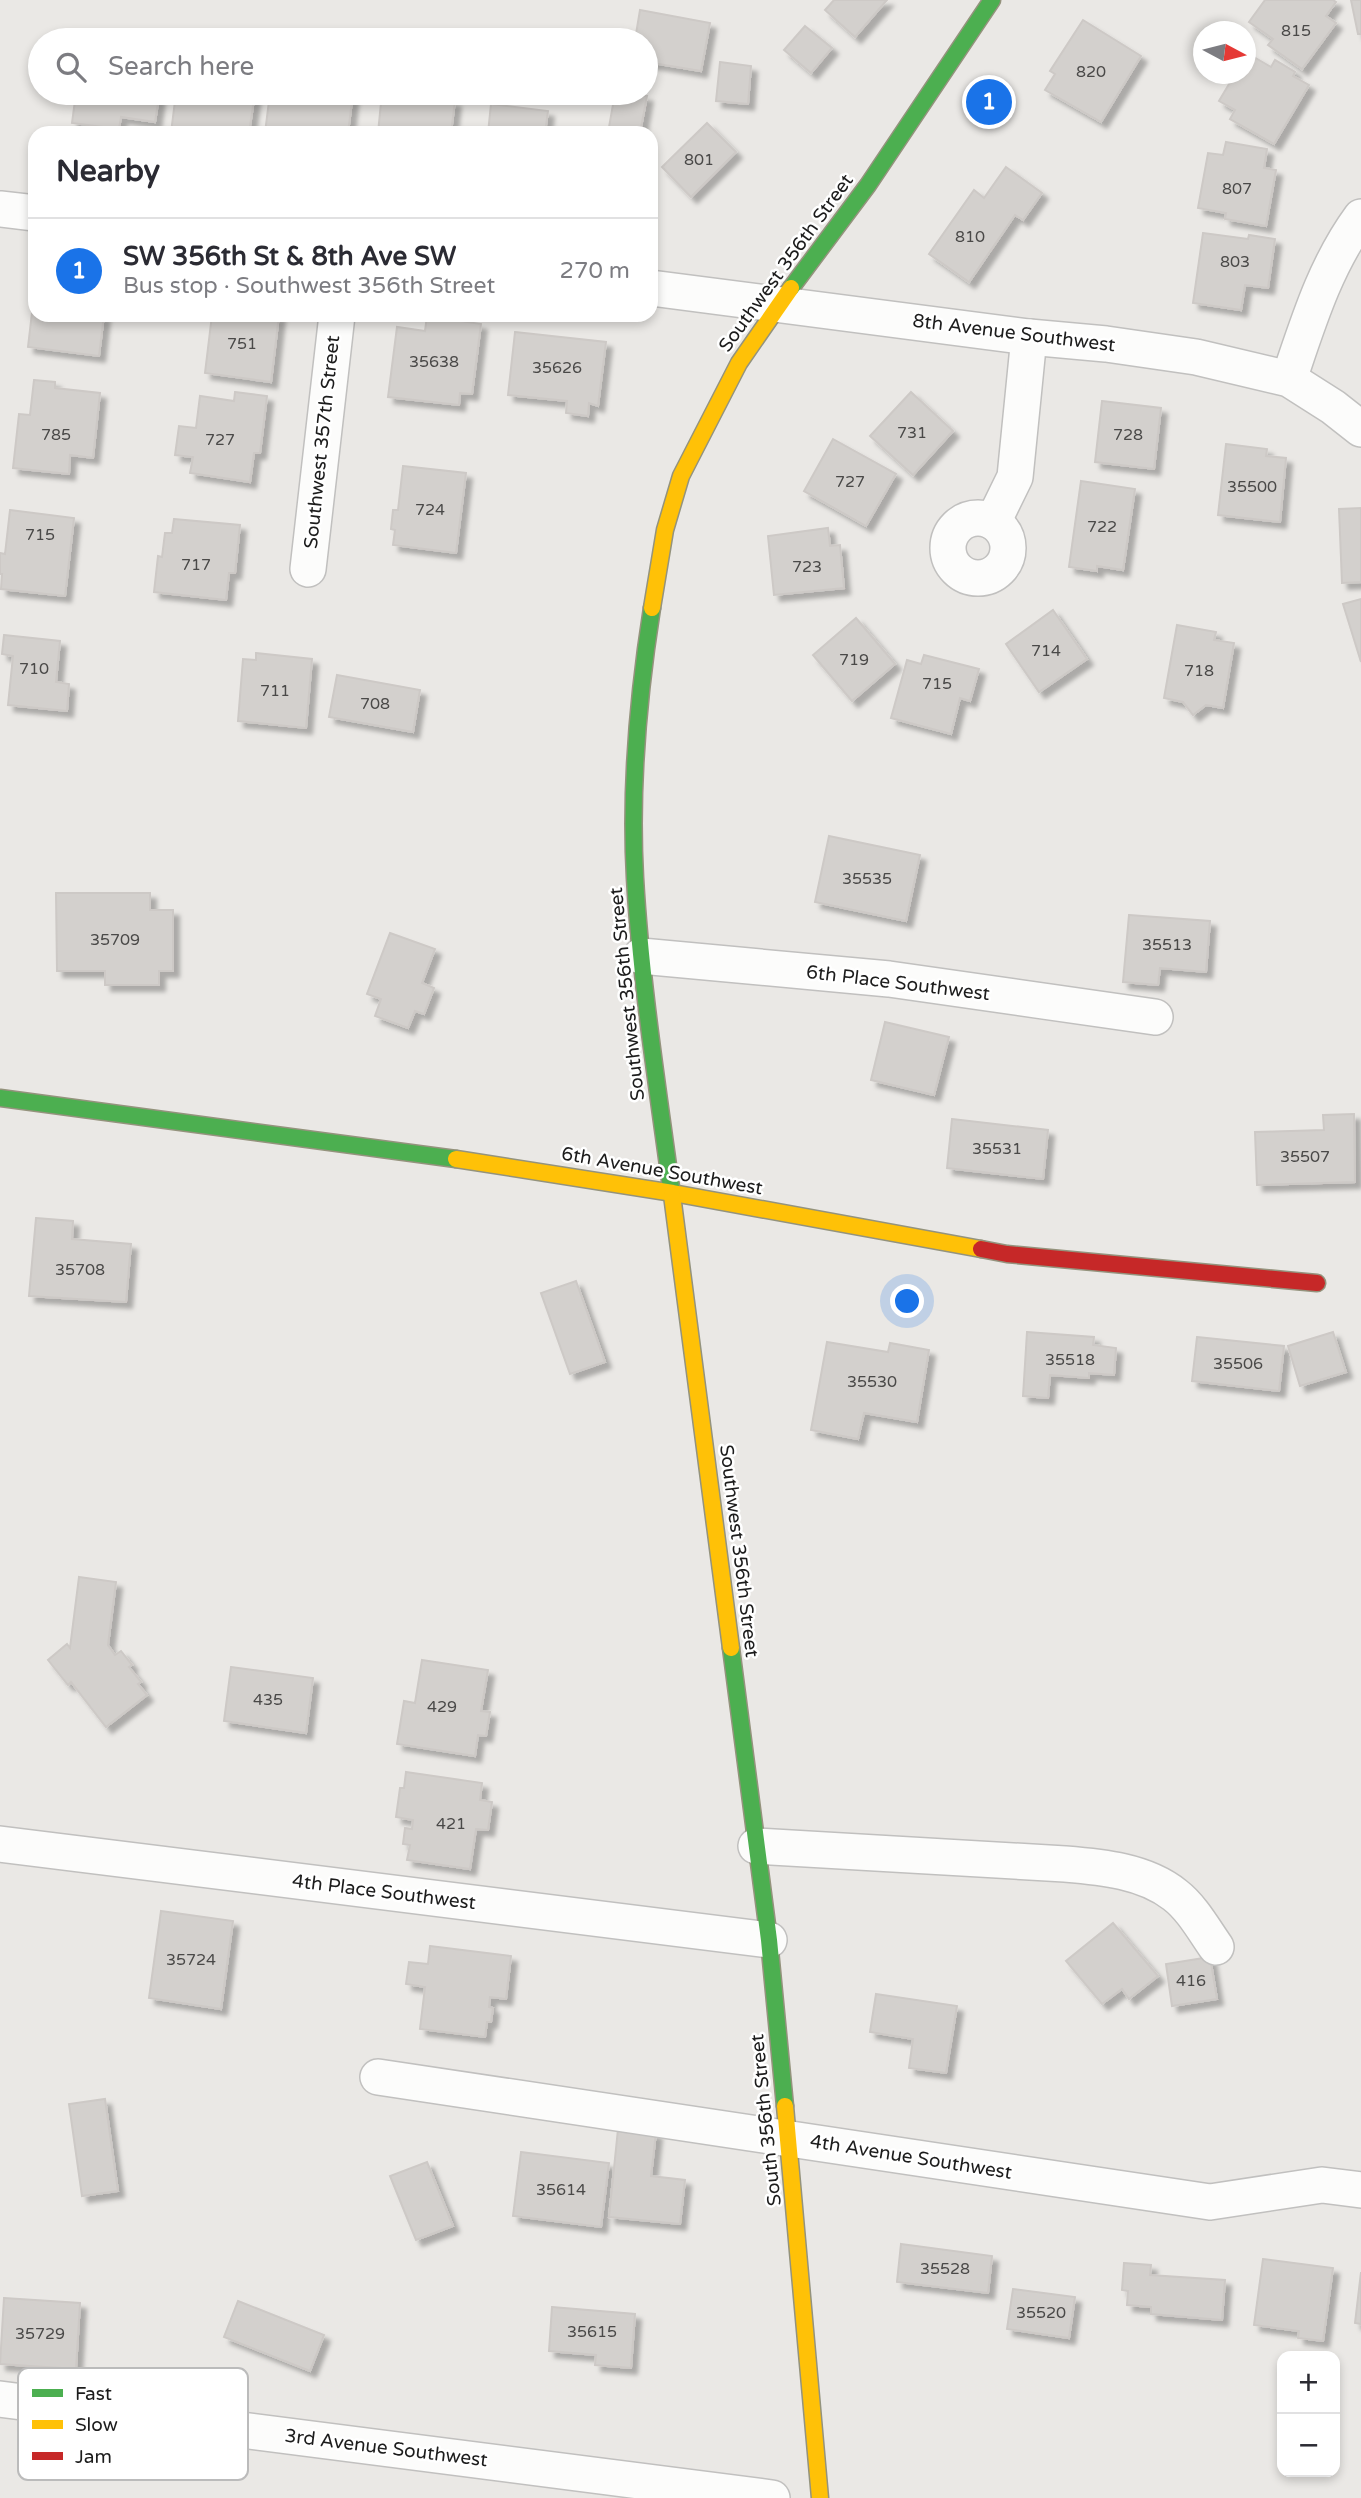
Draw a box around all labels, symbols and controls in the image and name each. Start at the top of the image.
north arrow [1193,21,1256,84]
house number: 815 [1281,21,1311,41]
search box [28,28,658,105]
icon: search [52,48,90,86]
text: Search here [108,51,254,82]
house number: 820 [1076,62,1106,82]
pin: 1 [966,76,1012,128]
house number: 801 [684,150,714,170]
text: Nearby [56,153,160,190]
street label: Southwest 356th Street [714,170,858,356]
house number: 807 [1222,179,1252,199]
house number: 810 [955,227,985,247]
text: SW 356th St & 8th Ave SW [123,241,456,272]
house number: 803 [1220,252,1250,272]
text: 1 [72,257,86,285]
text: 270 m [560,257,630,285]
text: Bus stop · Southwest 356th Street [123,272,495,300]
street label: 8th Avenue Southwest [911,310,1117,356]
house number: 751 [227,334,257,354]
street label: Southwest 357th Street [300,334,344,550]
house number: 35638 [409,352,459,372]
house number: 35626 [532,358,582,378]
house number: 731 [897,423,927,443]
house number: 785 [41,425,71,445]
house number: 728 [1113,425,1143,445]
house number: 727 [205,430,235,450]
house number: 727 [835,472,865,492]
house number: 35500 [1227,477,1277,497]
house number: 724 [415,500,445,520]
house number: 722 [1087,517,1117,537]
house number: 715 [25,525,55,545]
house number: 717 [181,555,211,575]
house number: 723 [792,557,822,577]
house number: 714 [1031,641,1061,661]
house number: 719 [839,650,869,670]
house number: 710 [19,659,49,679]
house number: 718 [1184,661,1214,681]
house number: 715 [922,674,952,694]
house number: 711 [260,681,290,701]
house number: 708 [360,694,390,714]
house number: 35535 [842,869,892,889]
street label: Southwest 356th Street [605,886,649,1102]
house number: 35709 [90,930,140,950]
house number: 35513 [1142,935,1192,955]
street label: 6th Place Southwest [805,961,991,1005]
house number: 35531 [972,1139,1022,1159]
street label: 6th Avenue Southwest [560,1142,764,1200]
house number: 35507 [1280,1147,1330,1167]
house number: 35708 [55,1260,105,1280]
your location [890,1284,924,1318]
house number: 35518 [1045,1350,1095,1370]
house number: 35506 [1213,1354,1263,1374]
house number: 35530 [847,1372,897,1392]
street label: Southwest 356th Street [715,1443,763,1659]
house number: 435 [253,1690,283,1710]
house number: 429 [427,1697,457,1717]
house number: 421 [436,1814,466,1834]
street label: 4th Place Southwest [291,1870,477,1914]
house number: 35724 [166,1950,216,1970]
house number: 416 [1176,1971,1206,1991]
street label: South 356th Street [746,2033,786,2207]
street label: 4th Avenue Southwest [808,2130,1014,2184]
house number: 35614 [536,2180,586,2200]
house number: 35528 [920,2259,970,2279]
house number: 35520 [1016,2303,1066,2323]
house number: 35615 [567,2322,617,2342]
house number: 35729 [15,2324,65,2344]
map controls [1277,2351,1340,2477]
button: + [1277,2351,1340,2414]
legend [18,2368,248,2480]
text: Fast [75,2383,112,2405]
text: Slow [75,2414,118,2436]
button: − [1277,2414,1340,2477]
street label: 3rd Avenue Southwest [283,2425,489,2471]
text: Jam [75,2446,112,2468]

